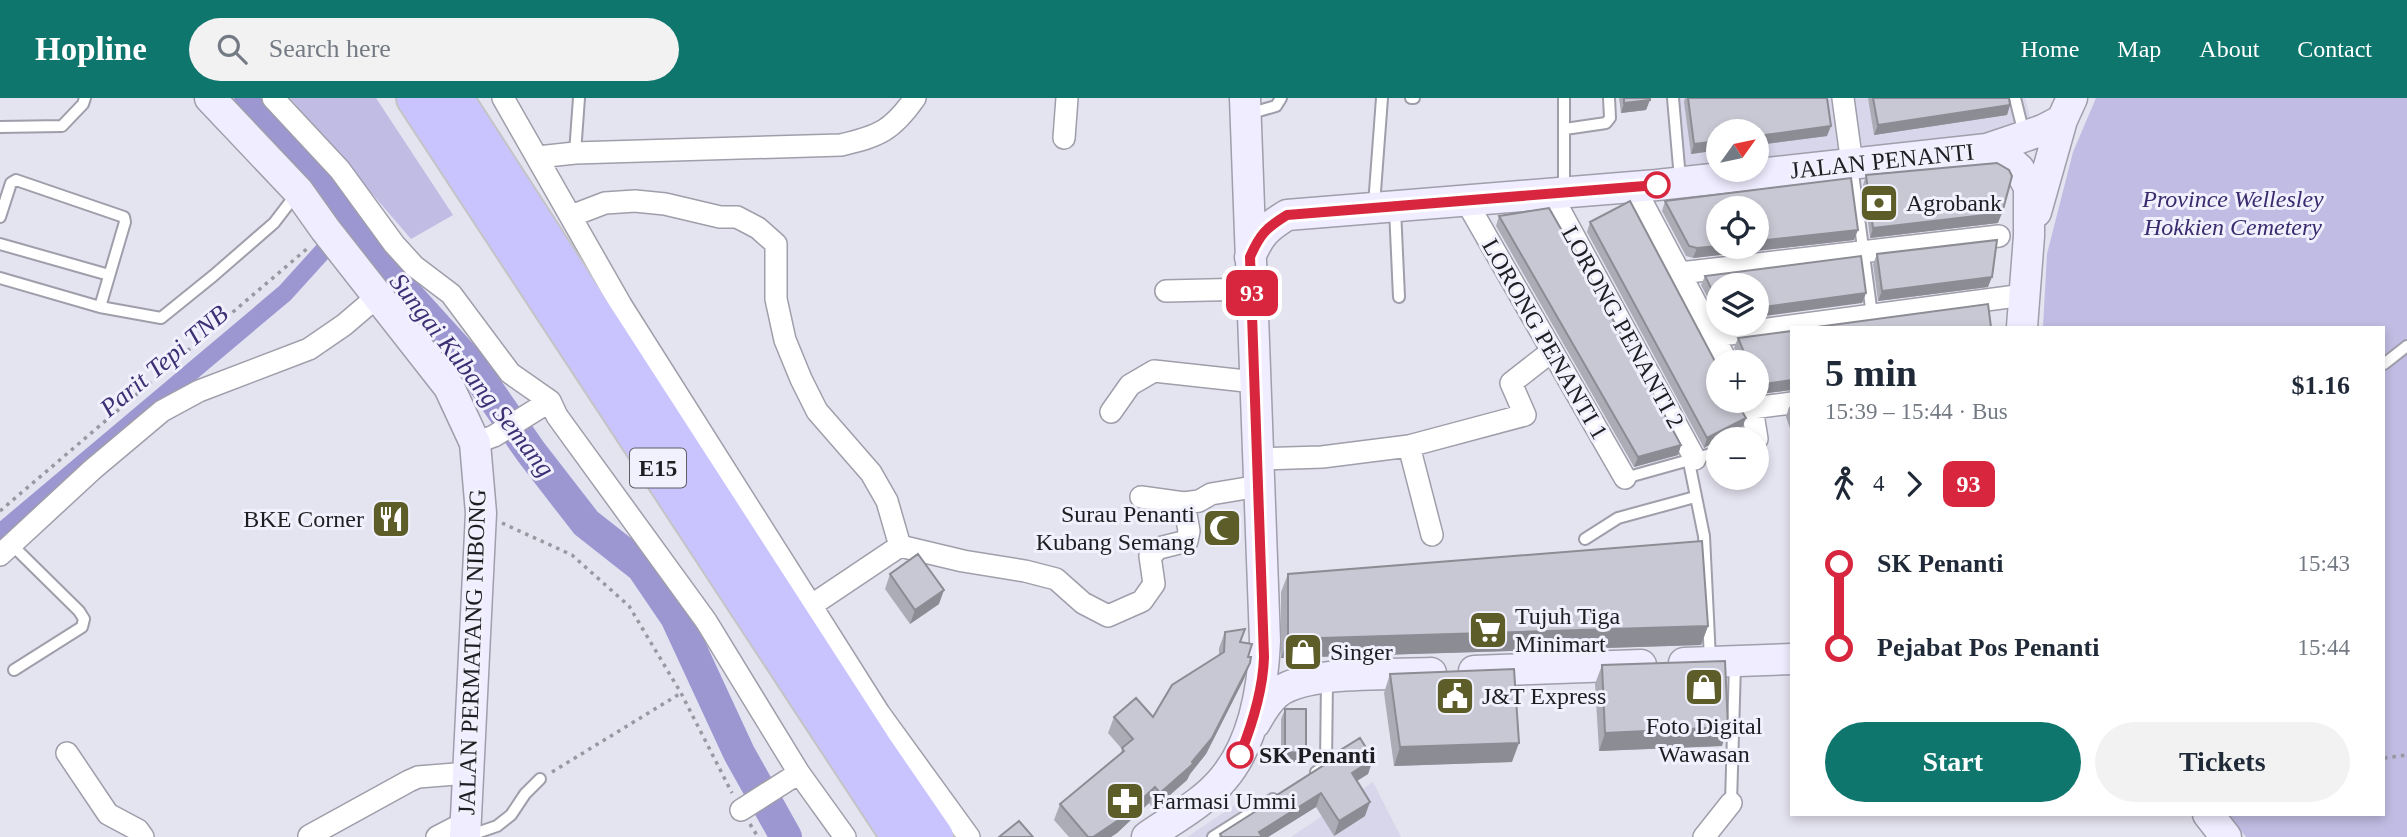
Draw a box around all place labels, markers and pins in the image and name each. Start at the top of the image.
unlabelled marker [1644,172,1670,198]
bank icon: Agrobank [1858,182,1900,224]
place label: Agrobank [1906,190,2002,216]
restaurant icon: BKE Corner [370,498,412,540]
place label: Surau Penanti Kubang Semang [1036,501,1195,555]
place label: BKE Corner [243,506,364,532]
mosque icon: Surau Penanti Kubang Semang [1201,507,1243,549]
place label: Tujuh Tiga Minimart [1515,603,1621,657]
supermarket icon: Tujuh Tiga Minimart [1467,609,1509,651]
shop icon: Singer [1282,631,1324,673]
place label: Singer [1330,639,1393,665]
shop icon: Foto Digital Wawasan [1683,666,1725,708]
public building icon: J&T Express [1434,675,1476,717]
place label: J&T Express [1482,683,1606,709]
place label: Foto Digital Wawasan [1646,713,1763,767]
marker: SK Penanti [1227,742,1253,768]
place label: SK Penanti [1259,742,1376,768]
pharmacy icon: Farmasi Ummi [1104,780,1146,822]
place label: Farmasi Ummi [1152,788,1297,814]

